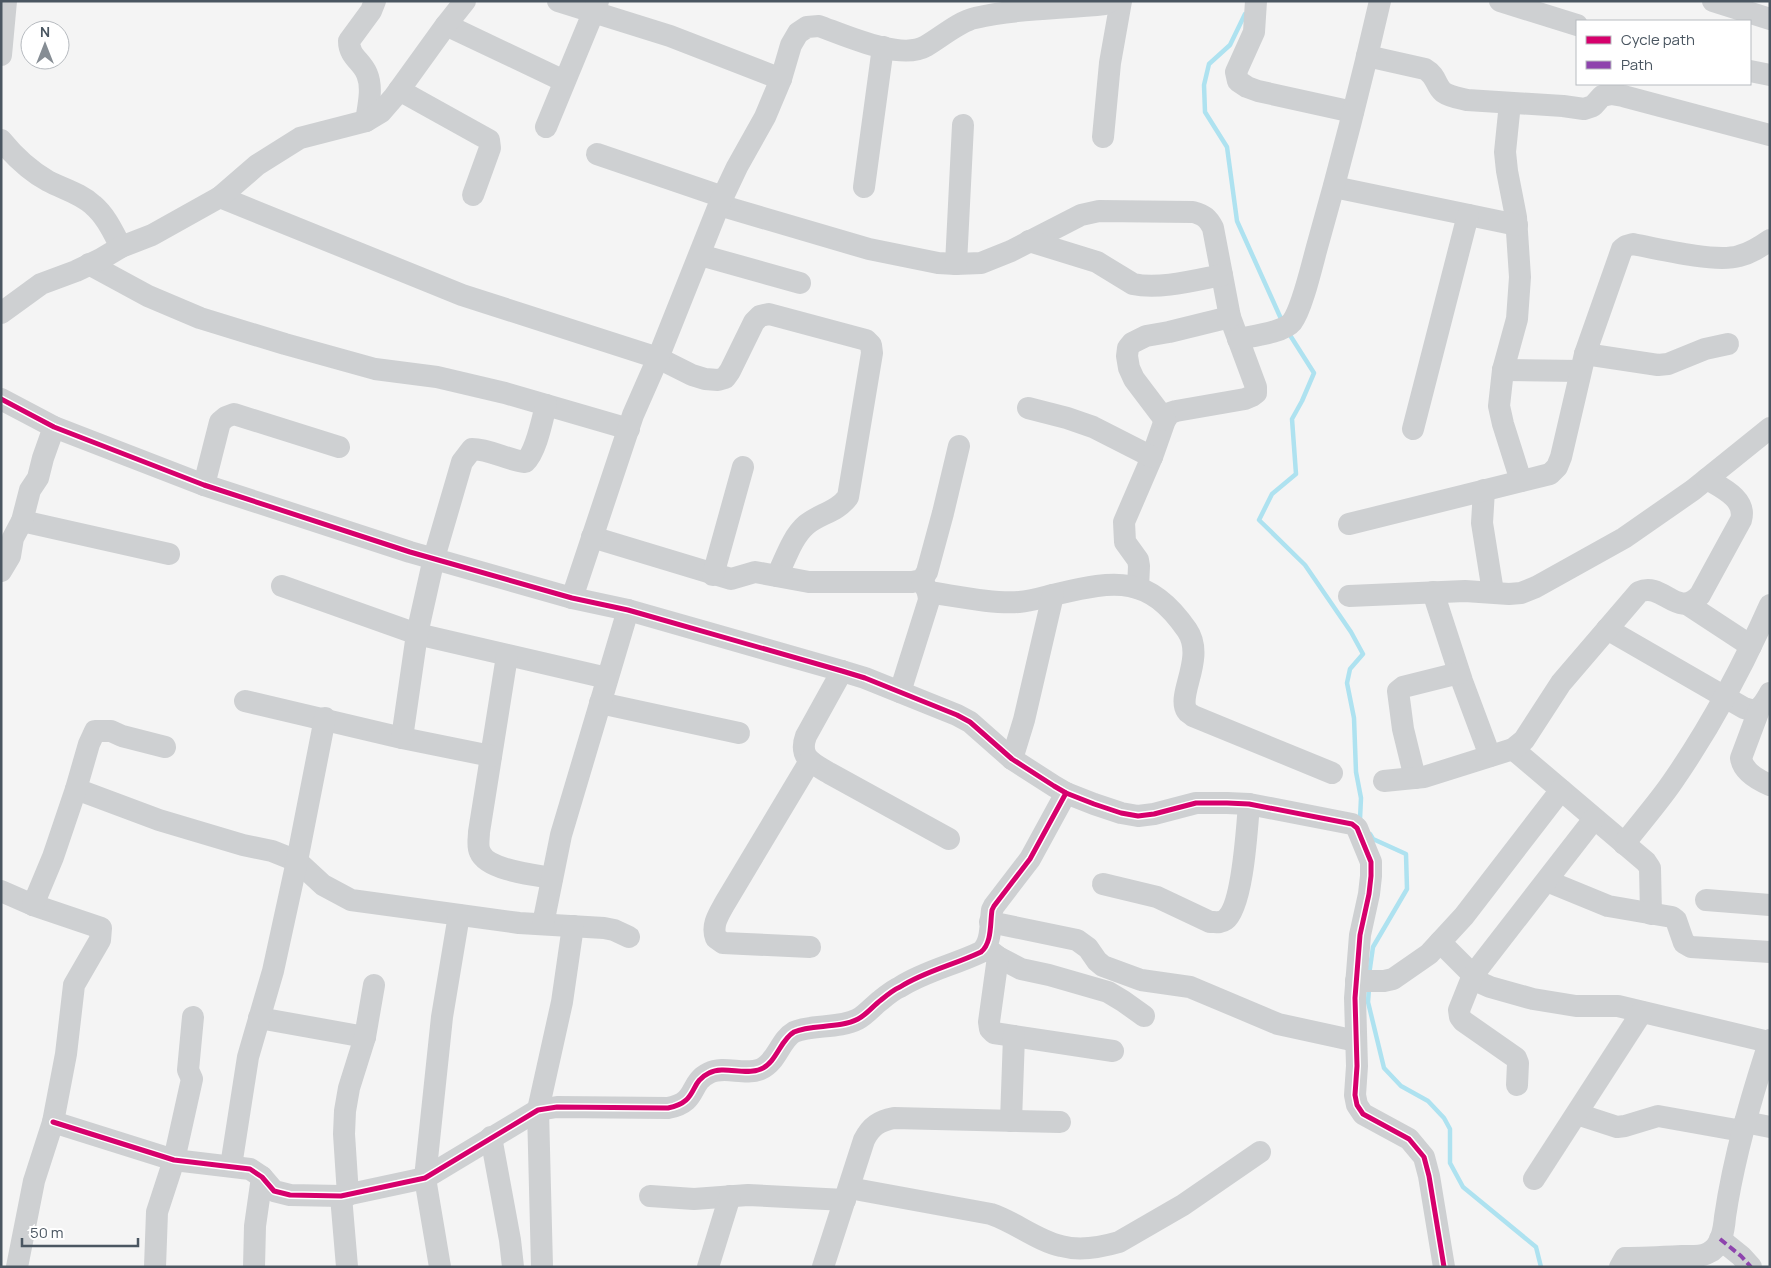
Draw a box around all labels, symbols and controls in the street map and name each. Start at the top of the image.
north arrow [20,20,70,70]
legend [1576,20,1751,85]
text: N [40,22,50,41]
text: Cycle path [1621,29,1695,50]
text: Path [1621,54,1653,75]
scale bar [22,1216,139,1248]
text: 50 m [30,1222,64,1243]

